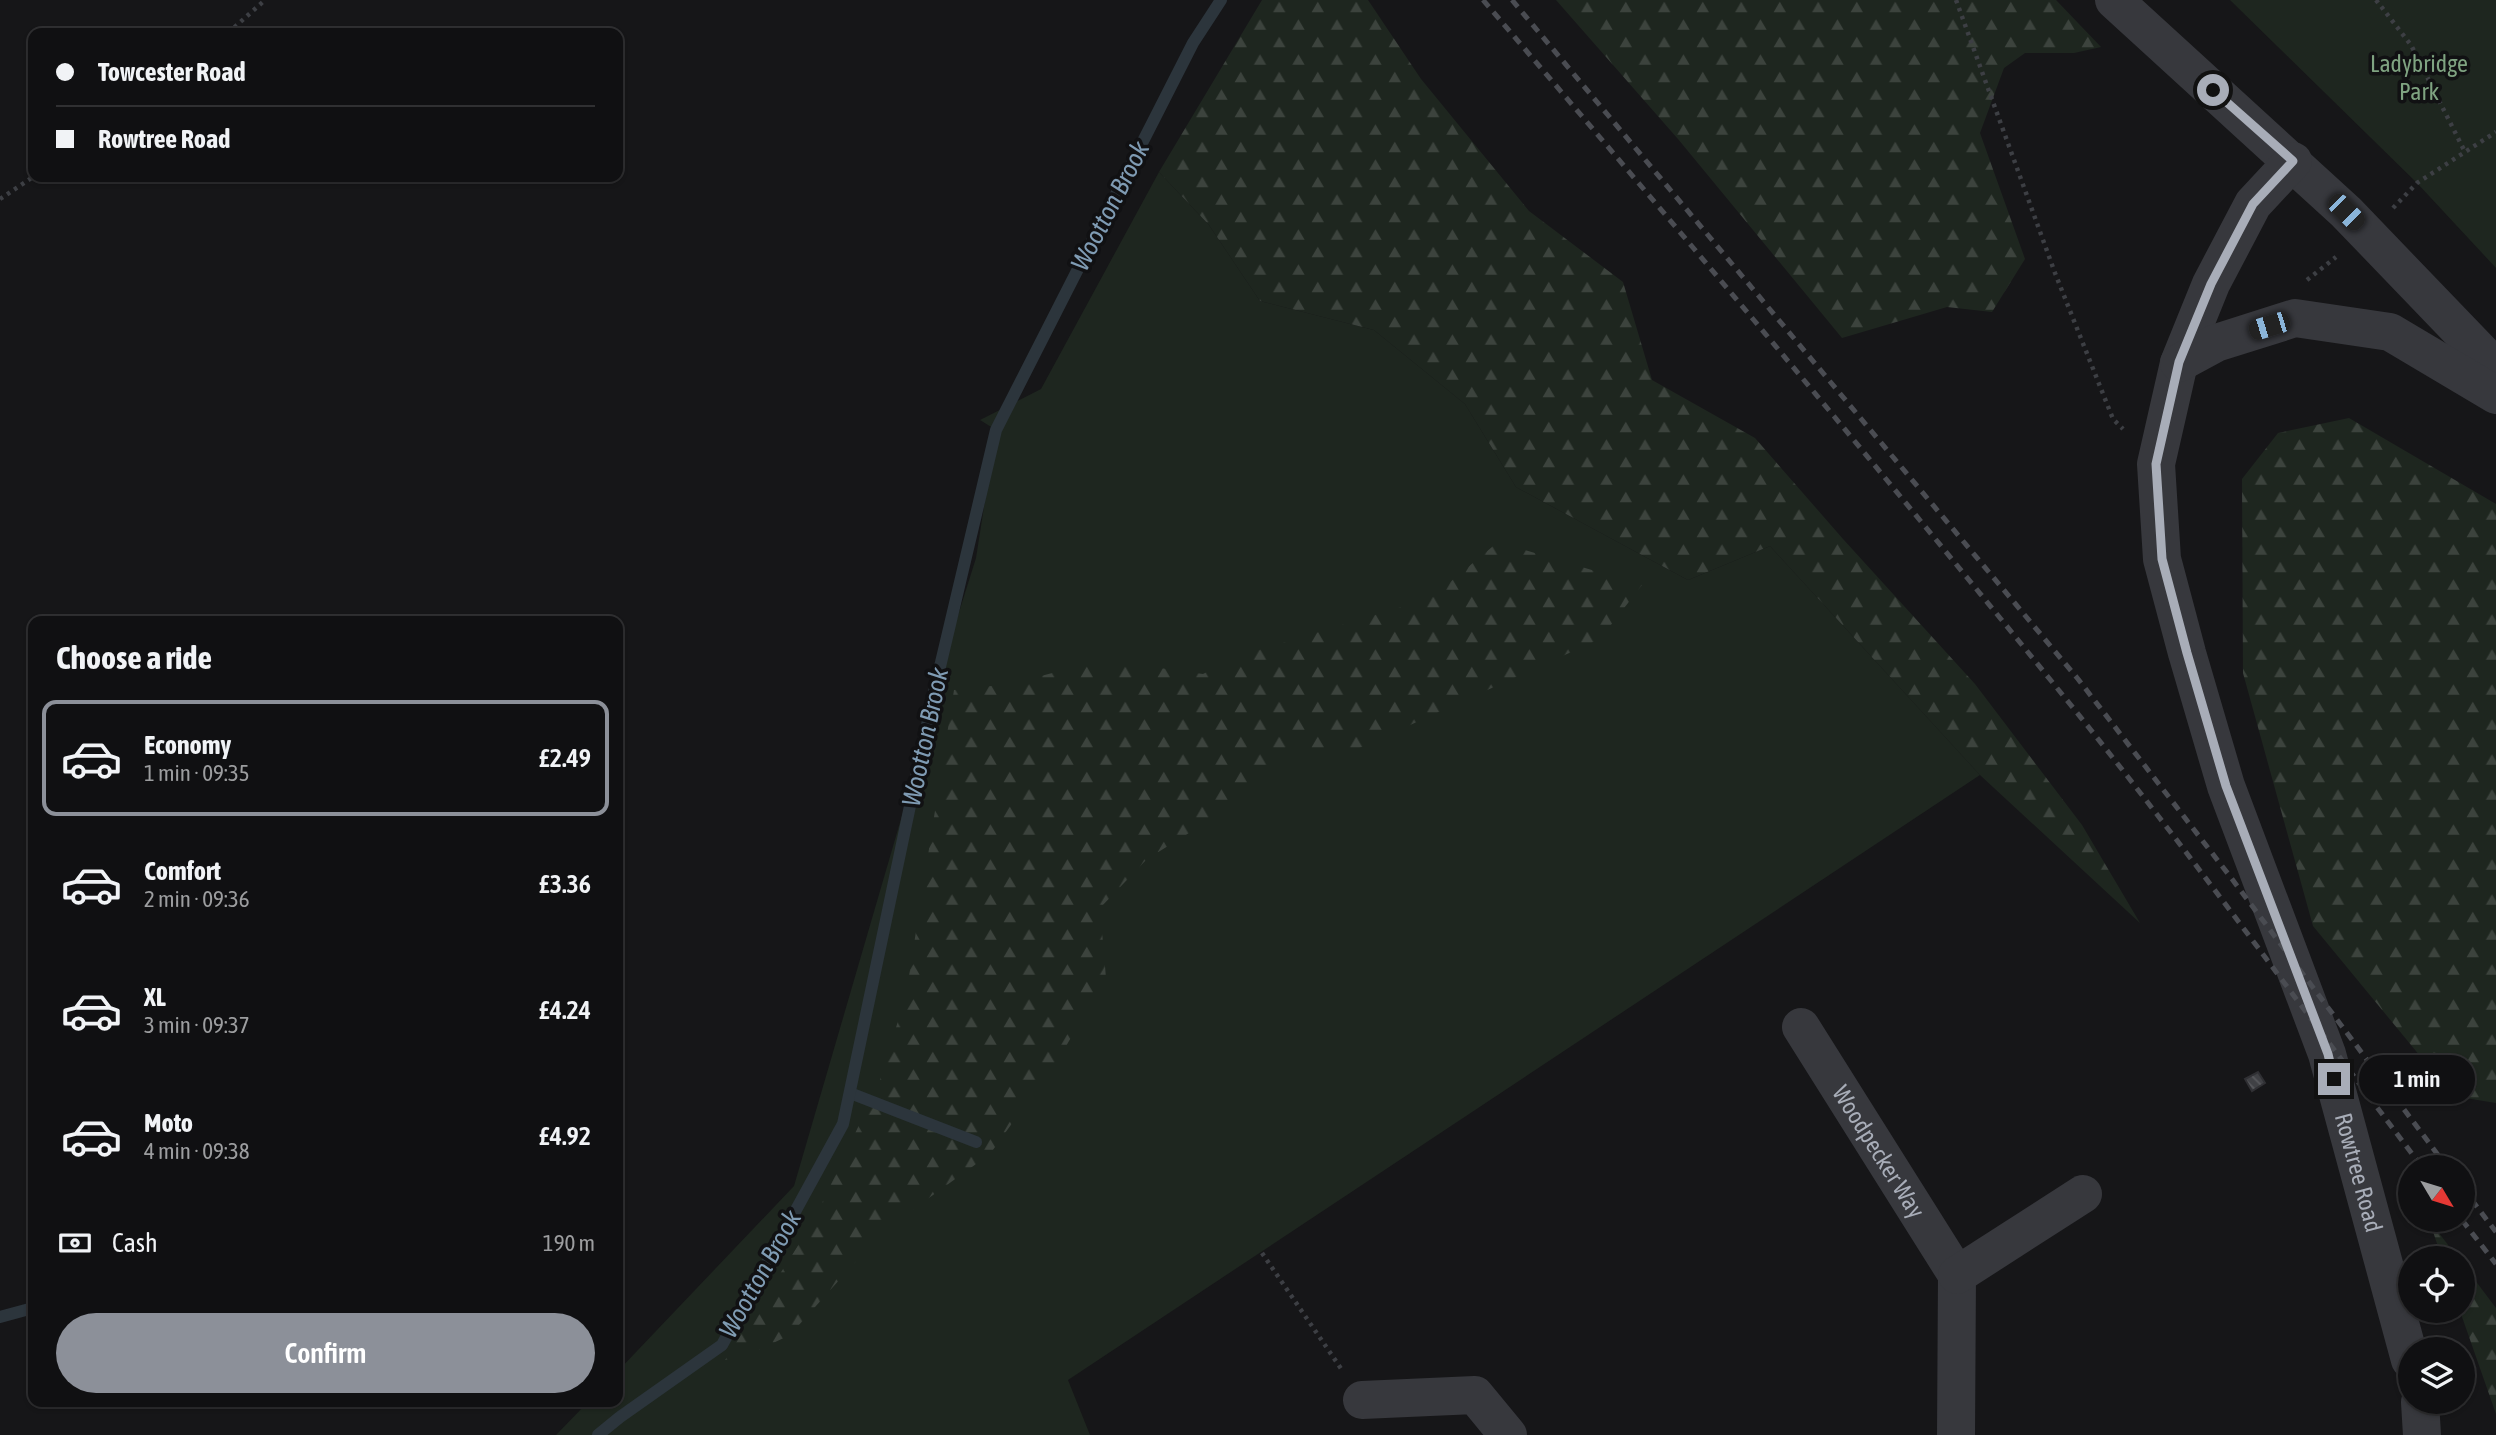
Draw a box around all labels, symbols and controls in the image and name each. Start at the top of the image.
park label: Ladybridge Park [2370,50,2468,105]
text: Towcester Road [98,57,246,87]
route start [2197,74,2229,106]
text: Rowtree Road [98,124,230,154]
water label: Wootton Brook [1065,136,1156,276]
car [2324,190,2369,234]
car [2246,310,2293,342]
text: Choose a ride [56,639,212,676]
water label: Wootton Brook [896,665,954,809]
icon: car [60,727,123,790]
text: Economy [144,730,231,760]
text: £2.49 [539,743,591,773]
text: 1 min · 09:35 [144,760,250,786]
icon: car [60,853,123,916]
text: Comfort [144,856,221,886]
text: £3.36 [539,869,591,899]
text: 2 min · 09:36 [144,886,250,912]
icon: car [60,979,123,1042]
text: XL [144,982,166,1012]
text: £4.24 [539,995,591,1025]
text: 3 min · 09:37 [144,1012,250,1038]
callout: 1 min [2358,1054,2474,1104]
route end [2318,1063,2350,1095]
text: 1 min [2394,1066,2440,1092]
street label: Woodpecker Way [1828,1080,1931,1223]
icon: car [60,1105,123,1168]
text: Moto [144,1108,193,1138]
street label: Rowtree Road [2330,1110,2388,1235]
text: £4.92 [539,1121,591,1151]
text: 4 min · 09:38 [144,1138,250,1164]
north arrow [2398,1155,2474,1232]
map controls [2398,1155,2475,1414]
water label: Wootton Brook [713,1205,807,1343]
icon: cash [56,1224,94,1262]
text: Cash [112,1228,158,1258]
text: 190 m [543,1230,595,1256]
button: locate [2398,1246,2475,1323]
button: Confirm [56,1313,595,1393]
button: layers [2398,1337,2475,1414]

